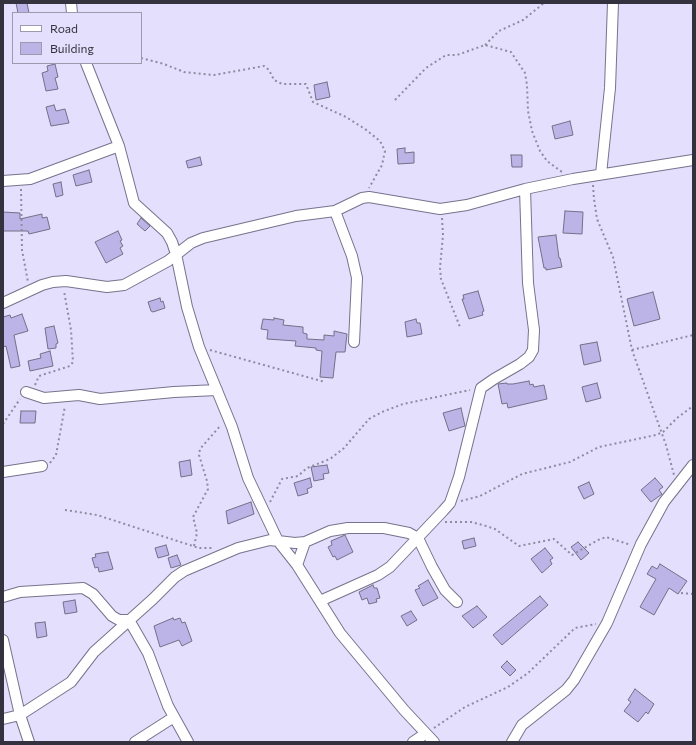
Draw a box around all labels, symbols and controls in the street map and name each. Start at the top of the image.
legend [12,12,142,64]
text: Road [50,21,78,35]
text: Building [50,41,94,55]

